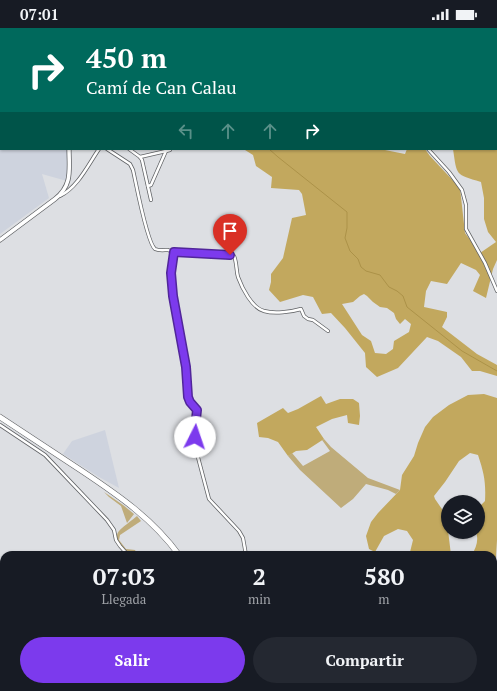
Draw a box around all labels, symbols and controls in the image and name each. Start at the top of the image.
text: 07:01 [20,4,59,24]
text: 450 m [86,39,167,76]
icon: right [20,44,72,96]
text: Camí de Can Calau [86,75,237,99]
icon: left [175,120,197,142]
icon: ahead [217,120,239,142]
icon: ahead [259,120,281,142]
icon: right [301,120,323,142]
pin [213,214,247,255]
icon: arrive [219,220,241,242]
position arrow [174,416,216,458]
map controls [441,495,485,539]
button: layers [441,495,485,539]
text: 07:03 [93,560,155,592]
text: 2 [253,560,266,592]
text: 580 [364,560,404,592]
text: Llegada [102,590,146,608]
text: min [248,590,271,608]
text: m [378,590,390,608]
button: Salir [20,637,245,683]
button: Compartir [253,637,477,683]

